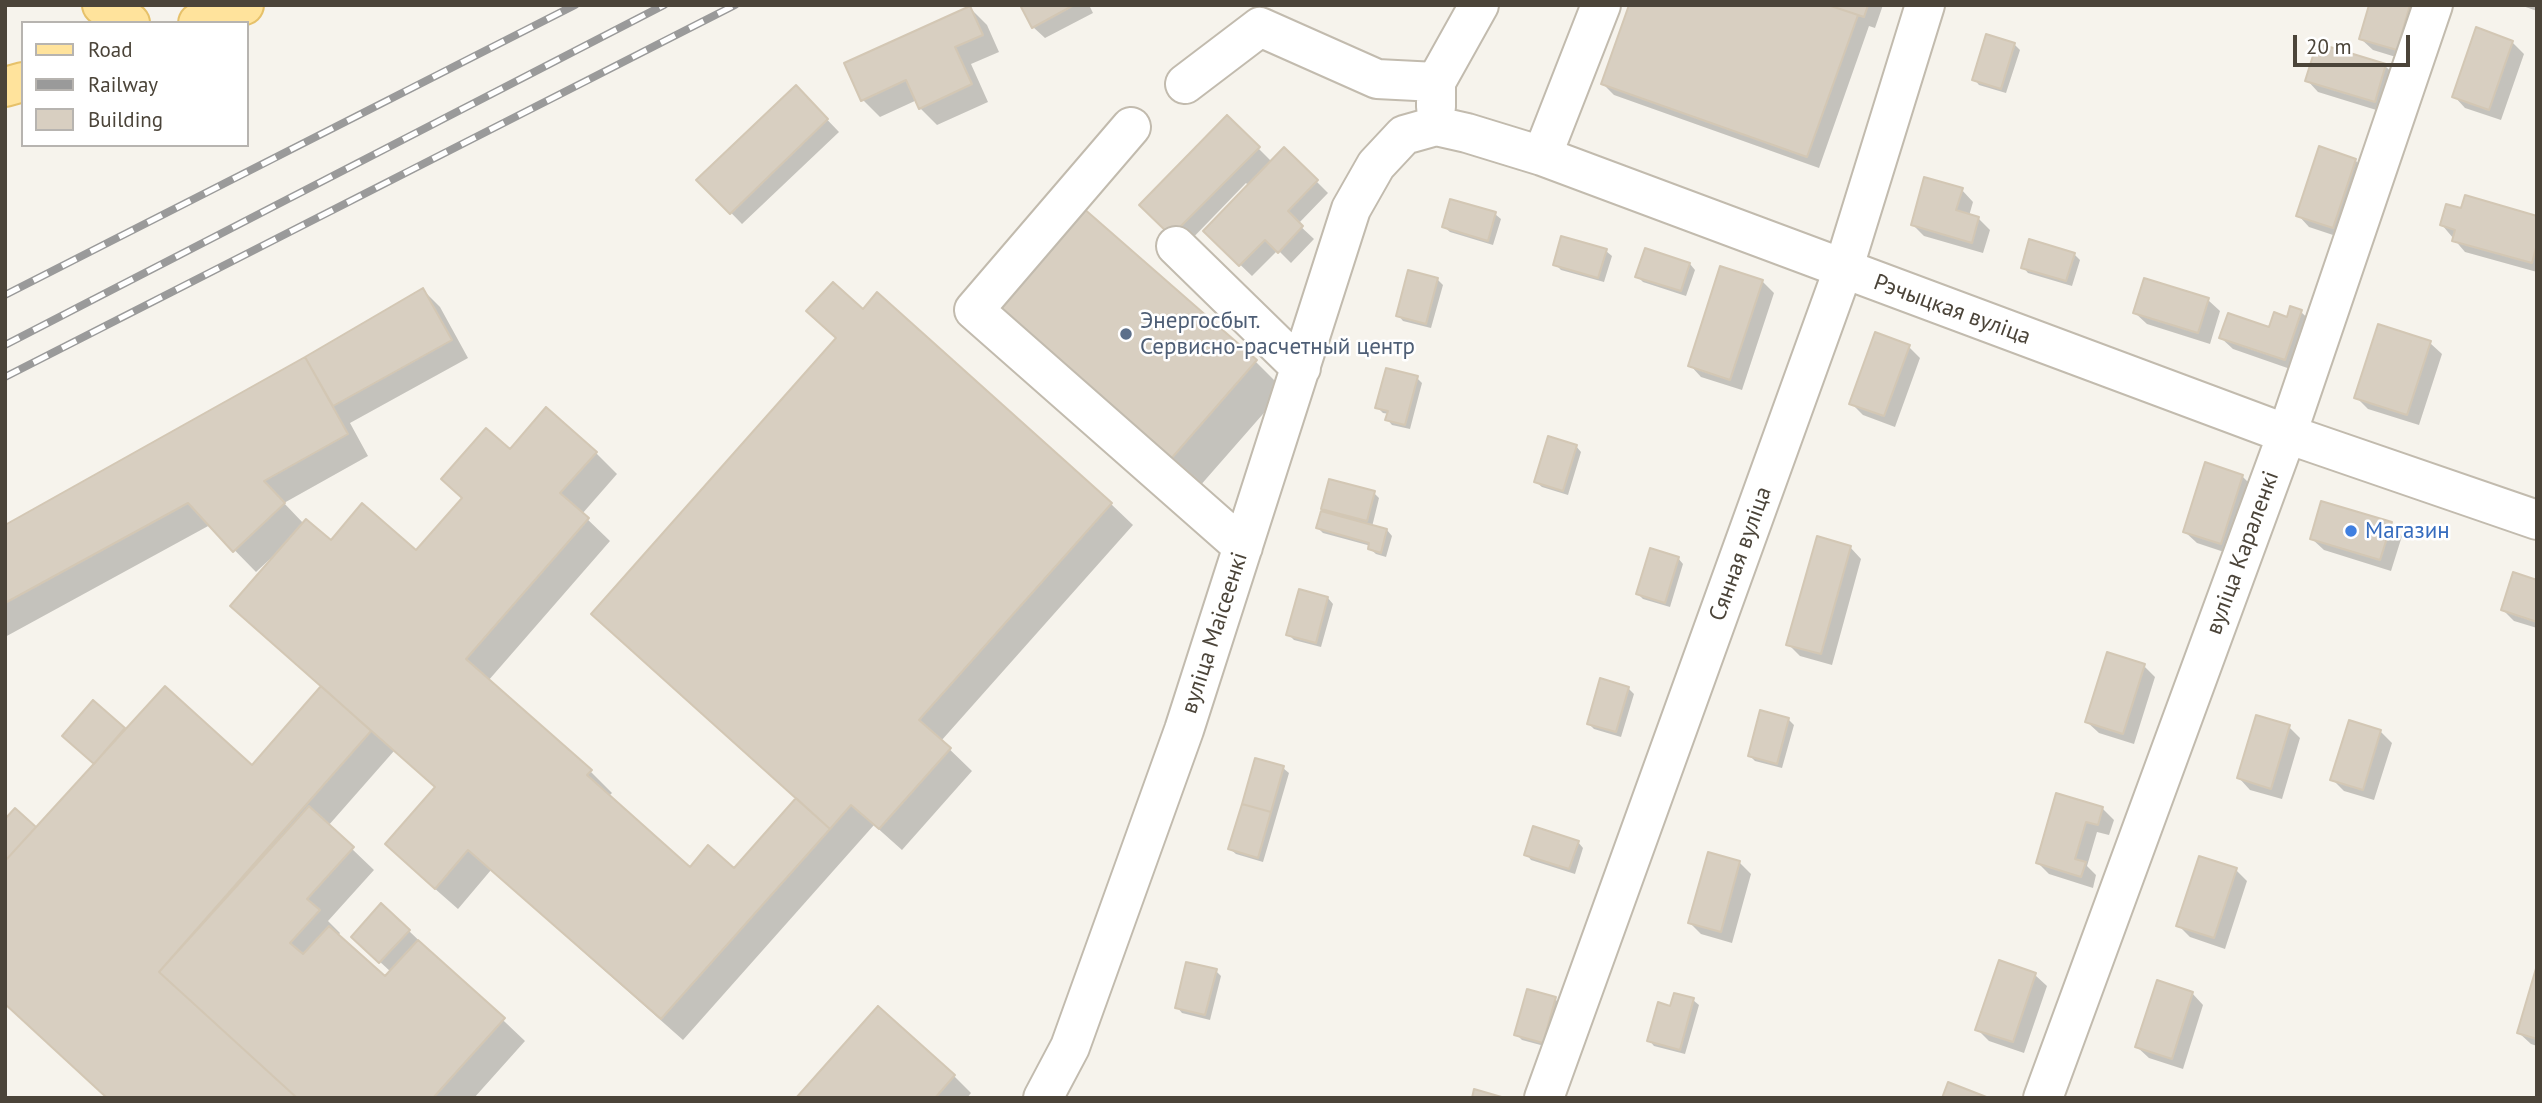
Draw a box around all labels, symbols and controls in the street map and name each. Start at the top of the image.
legend [21,21,248,147]
scale bar [2297,21,2414,65]
text: 20 m [2306,33,2352,60]
text: Road [88,36,132,63]
text: Railway [88,71,158,98]
text: Building [88,106,163,133]
street label: Рэчыцкая вуліца [1870,269,2034,351]
place label: Энергосбыт. Сервисно-расчетный центр [1140,307,1415,361]
marker: Энергосбыт. Сервисно-расчетный центр [1118,326,1134,342]
street label: вуліца Караленкі [2201,468,2285,638]
street label: Сянная вуліца [1704,483,1778,625]
place label: Магазин [2365,517,2450,545]
marker: Магазин [2343,523,2359,539]
street label: вуліца Маісеенкі [1176,549,1254,717]

